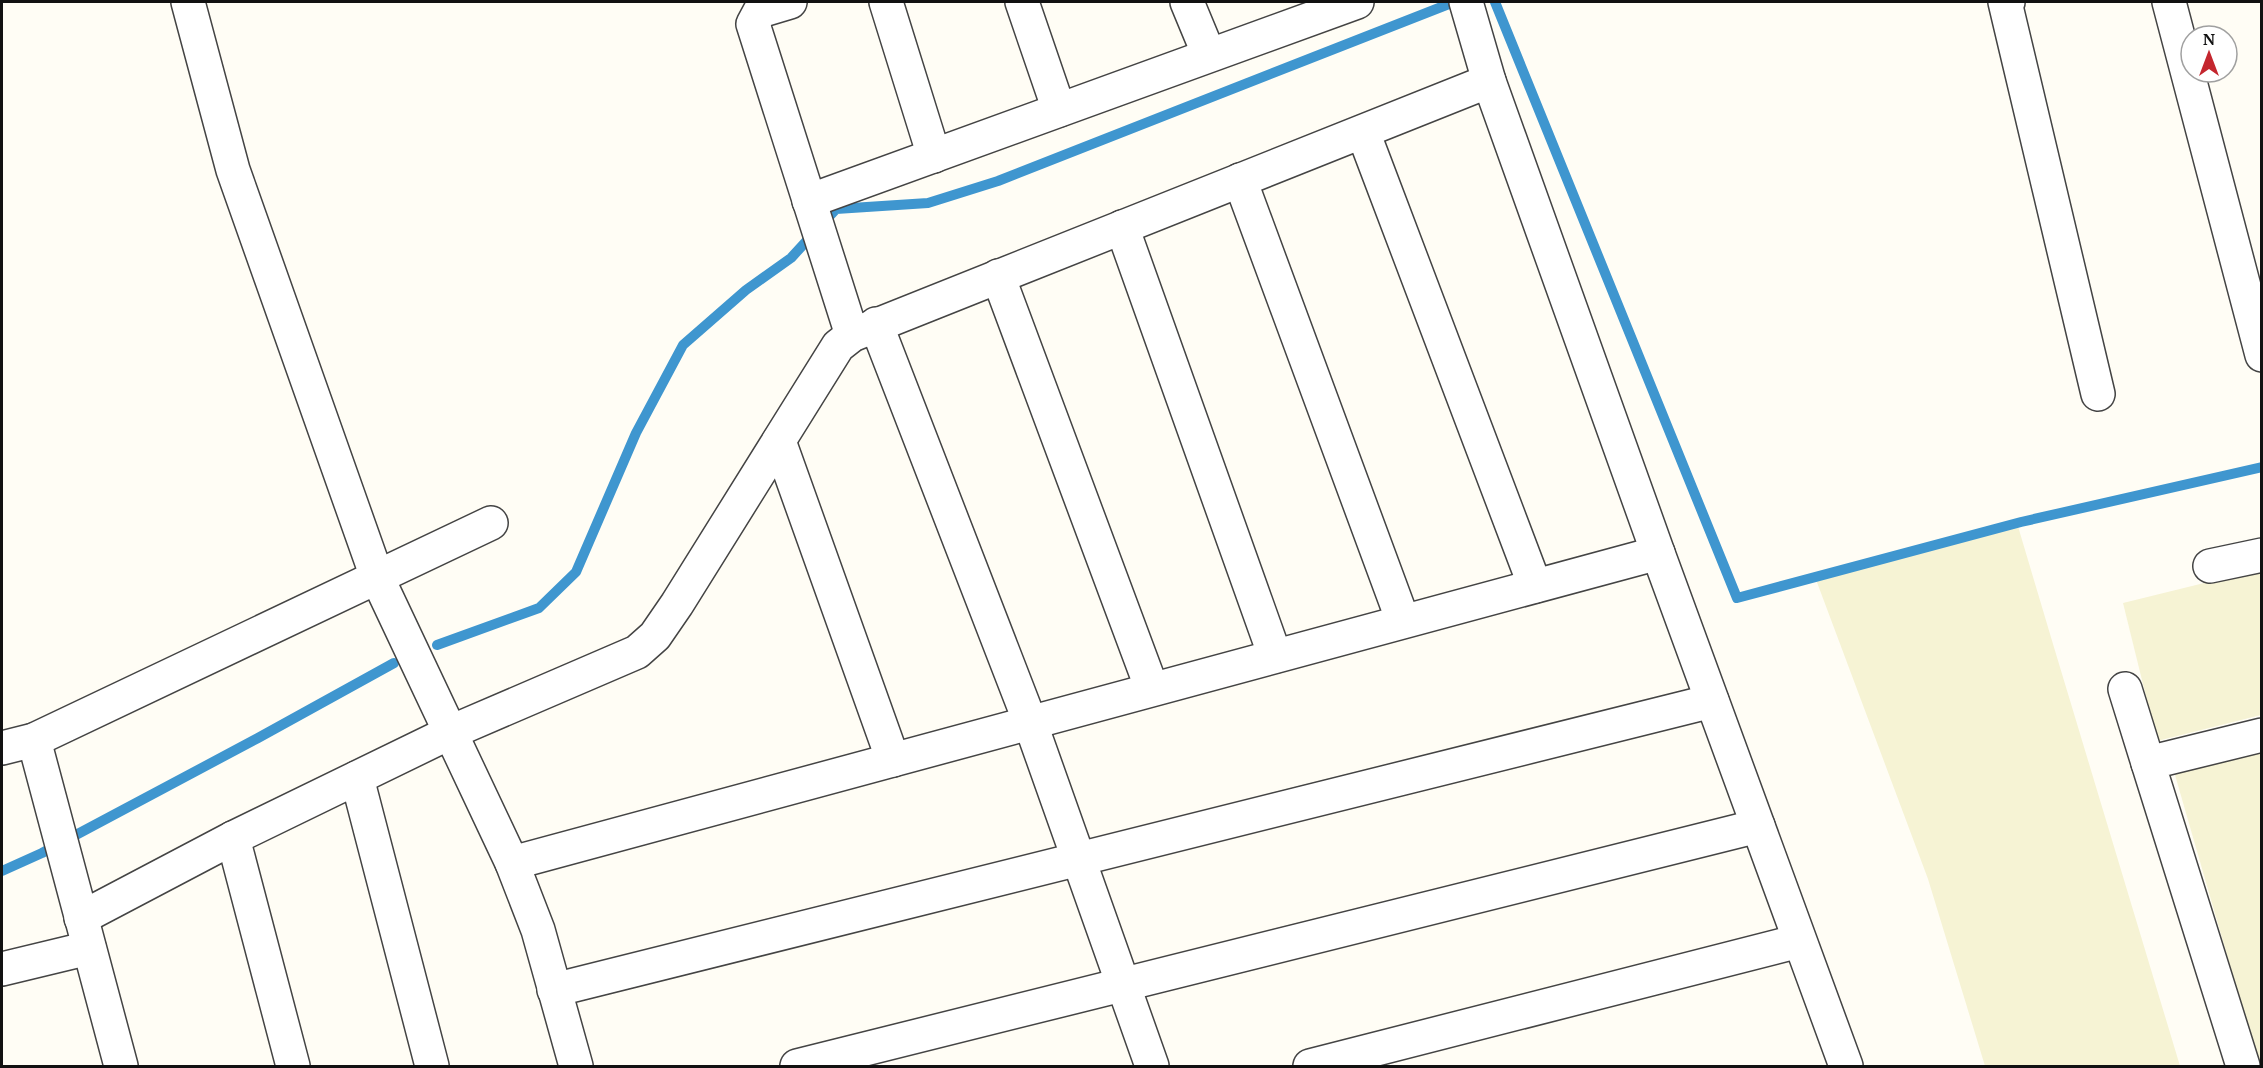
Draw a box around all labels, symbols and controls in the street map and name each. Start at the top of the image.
north arrow [2179,24,2239,84]
text: N [2203,28,2215,50]

